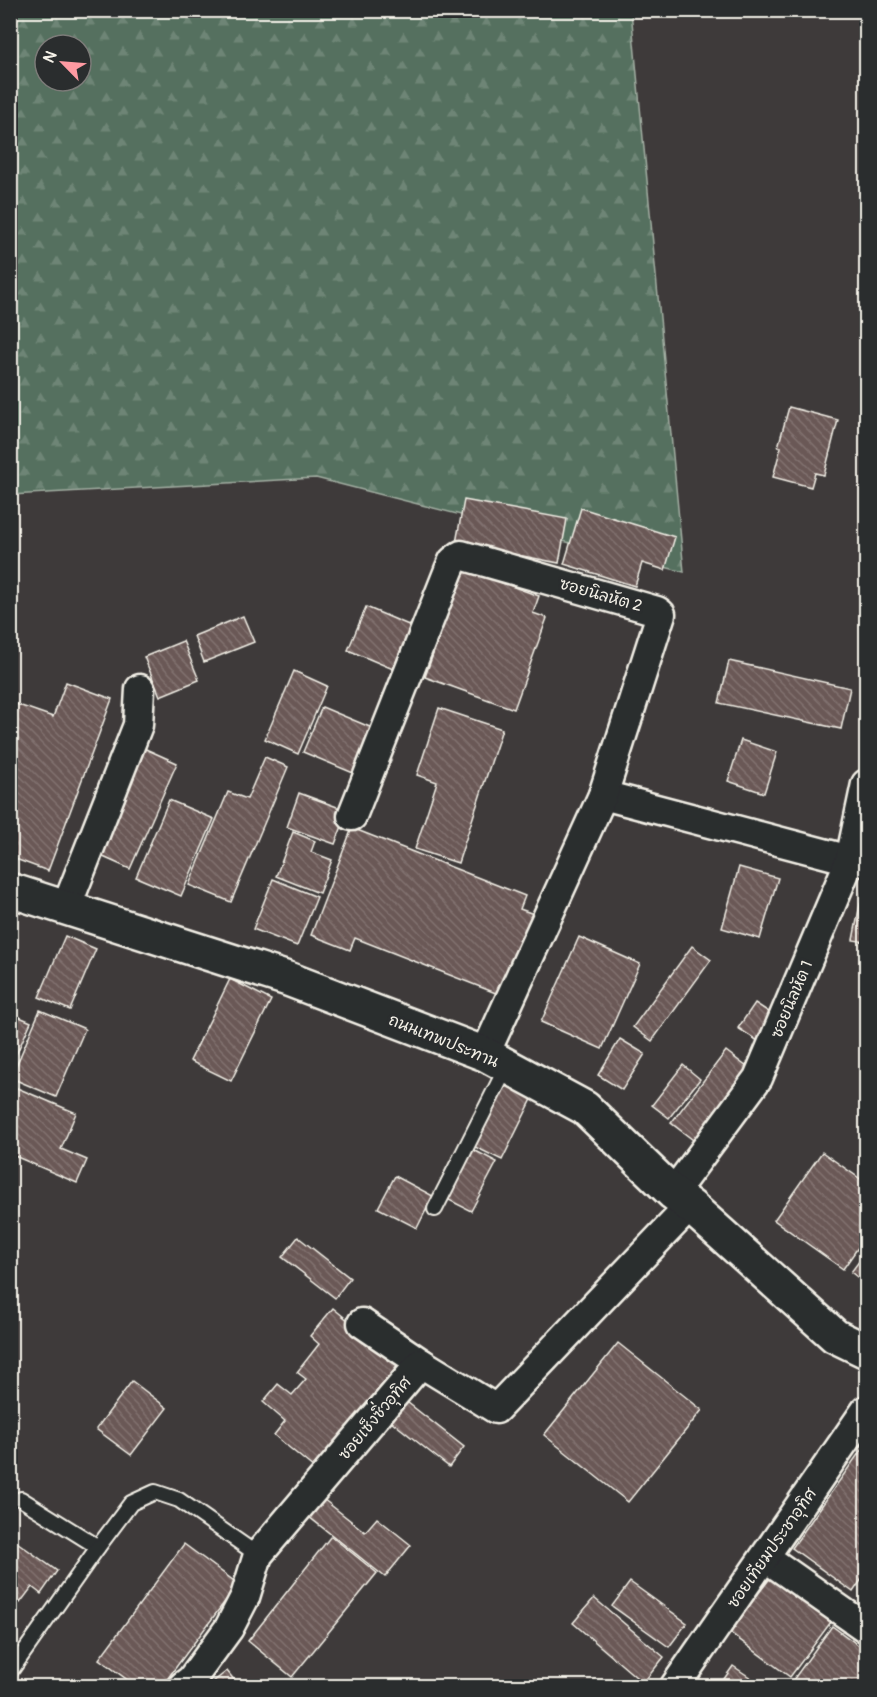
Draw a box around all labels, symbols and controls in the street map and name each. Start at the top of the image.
north arrow [33,33,93,93]
text: N [39,48,62,66]
street label: ซอยนิลหัต 2 [557,573,645,616]
street label: ซอยนิลหัต 1 [766,957,817,1041]
street label: ถนนเทพประทาน [386,1010,502,1072]
street label: ซอยเซ็งซิ่วอุทิศ [330,1368,418,1466]
street label: ซอยเทียมประชาอุทิศ [722,1483,823,1613]

